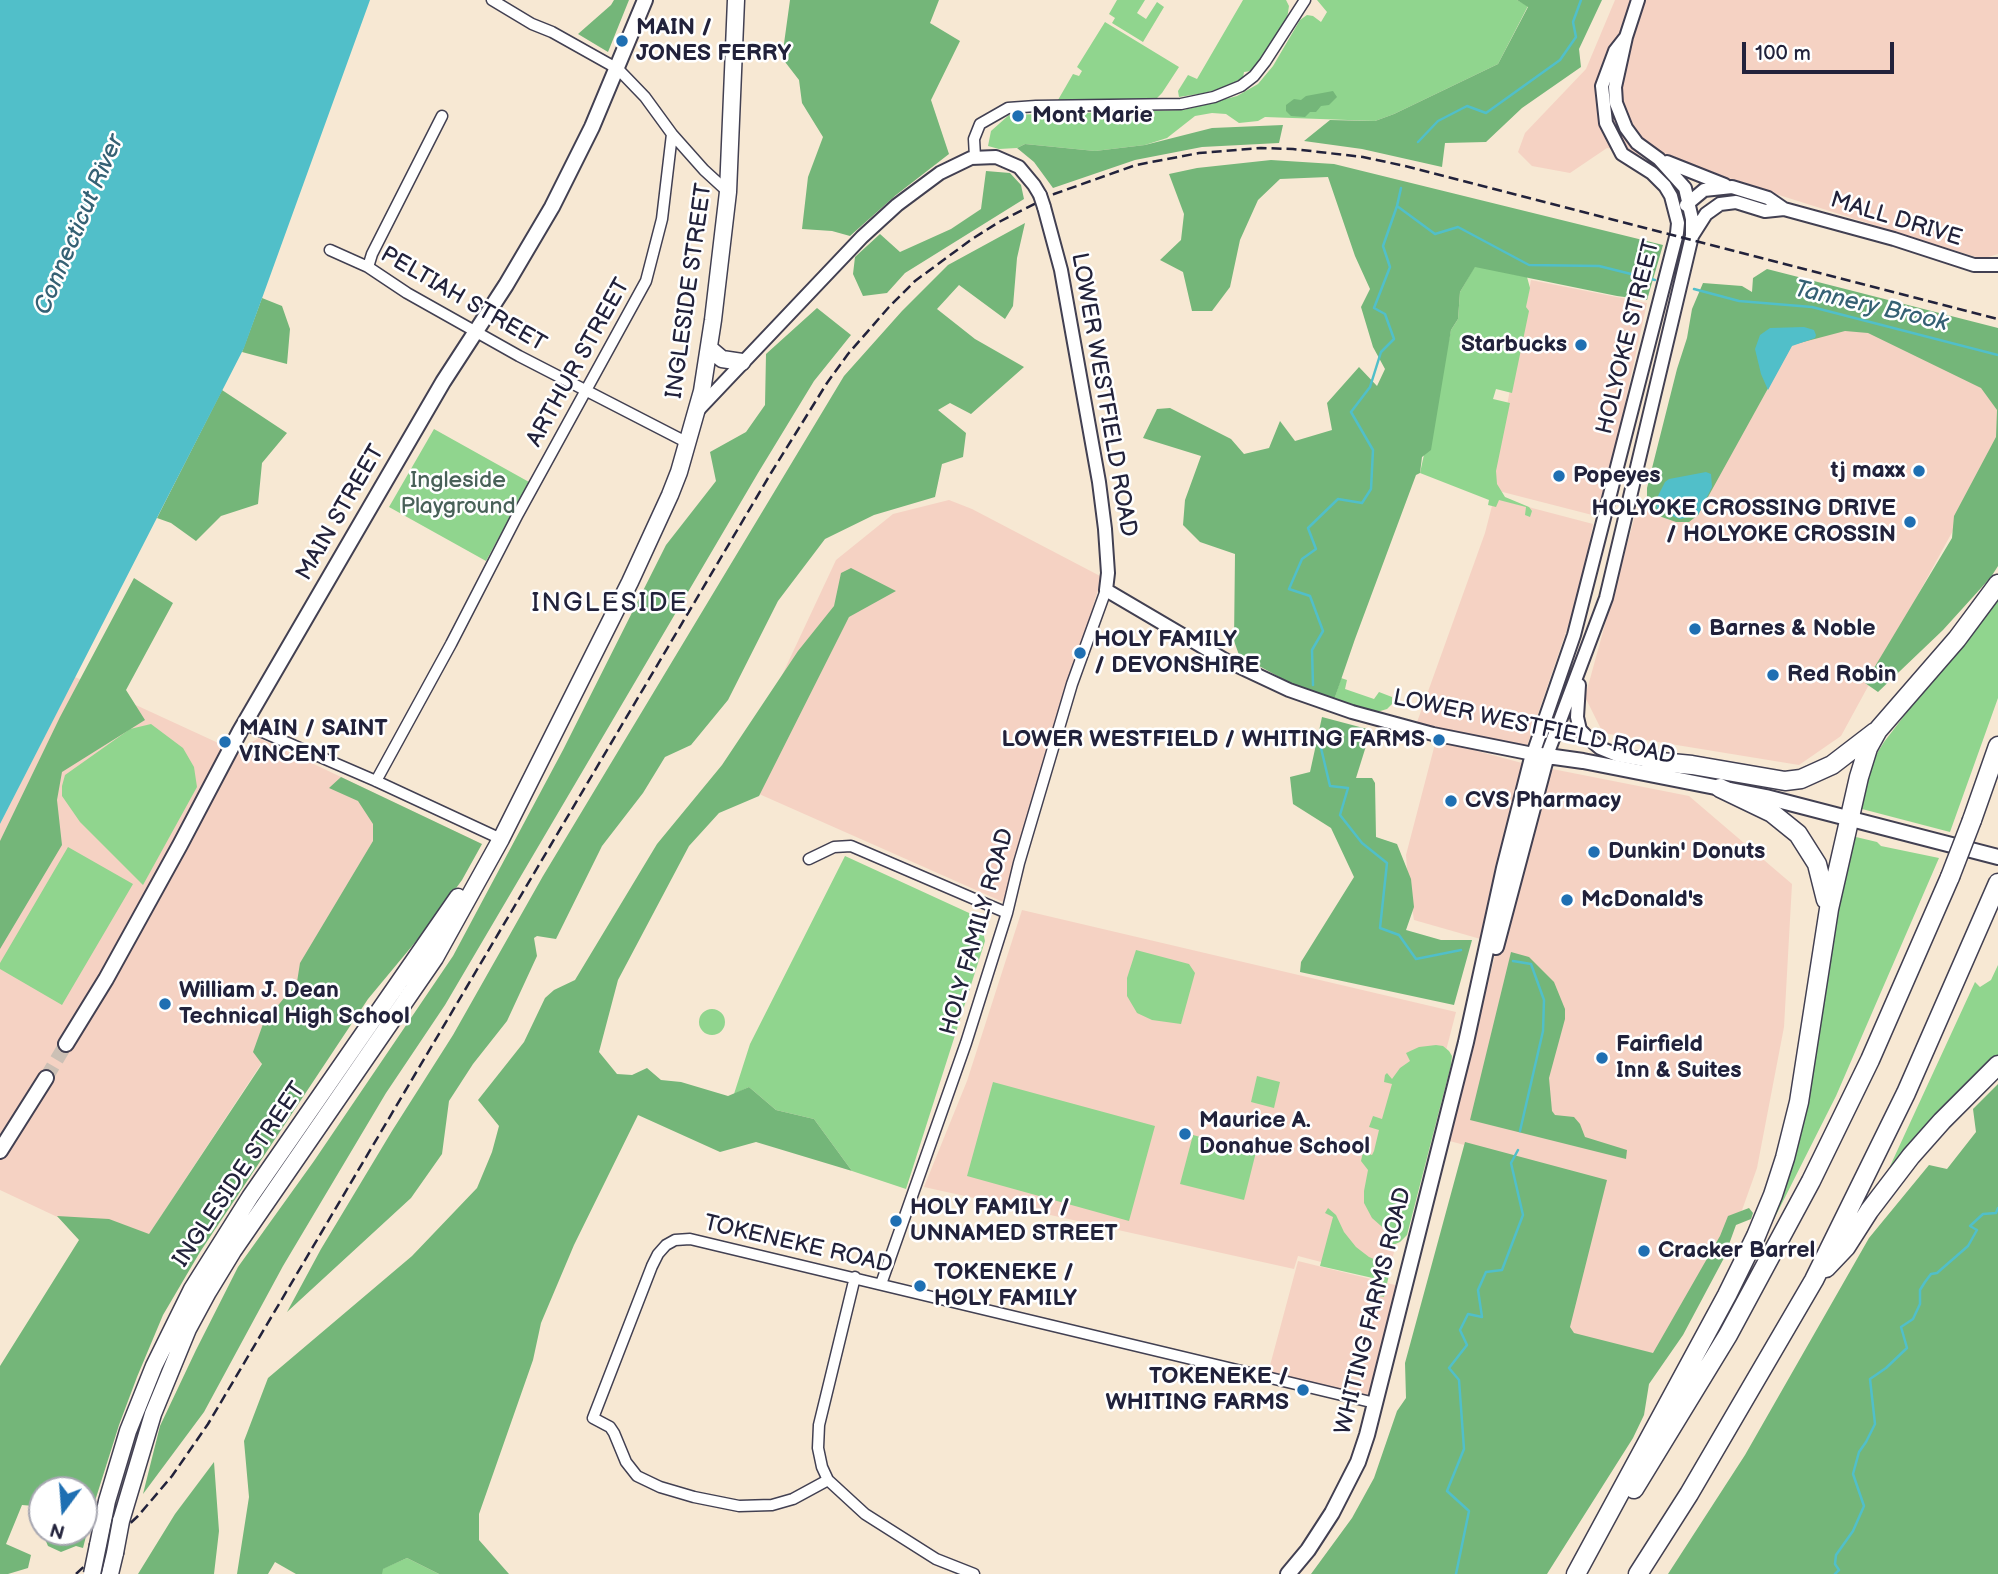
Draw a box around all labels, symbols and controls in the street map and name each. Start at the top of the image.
place label: MAIN / JONES FERRY [636,14,791,68]
scale bar [1746,28,1898,72]
marker: MAIN / JONES FERRY [614,33,630,49]
text: 100 m [1755,41,1811,66]
place label: Mont Marie [1032,102,1153,130]
marker: Mont Marie [1010,108,1026,124]
water label: Connecticut River [29,131,131,319]
street label: INGLESIDE STREET [661,182,719,400]
street label: MALL DRIVE [1827,187,1965,253]
street label: HOLYOKE STREET [1591,237,1667,437]
street label: PELTIAH STREET [375,241,551,359]
street label: LOWER WESTFIELD ROAD [1064,251,1142,539]
street label: ARTHUR STREET [521,274,637,452]
water label: Tannery Brook [1791,275,1951,339]
place label: Starbucks [1461,331,1567,359]
marker: Starbucks [1573,337,1589,353]
street label: MAIN STREET [291,440,391,586]
place label: tj maxx [1831,457,1905,485]
place label: Popeyes [1573,462,1661,490]
marker: tj maxx [1911,463,1927,479]
park label: Ingleside Playground [400,467,516,521]
marker: Popeyes [1551,468,1567,484]
place label: HOLYOKE CROSSING DRIVE / HOLYOKE CROSSIN [1591,495,1896,549]
marker: HOLYOKE CROSSING DRIVE / HOLYOKE CROSSIN [1902,514,1918,530]
district label: INGLESIDE [533,588,687,620]
place label: Barnes & Noble [1709,615,1876,643]
marker: Barnes & Noble [1687,621,1703,637]
place label: HOLY FAMILY / DEVONSHIRE [1094,626,1260,680]
marker: HOLY FAMILY / DEVONSHIRE [1072,645,1088,661]
place label: Red Robin [1787,661,1896,689]
marker: Red Robin [1765,667,1781,683]
street label: LOWER WESTFIELD ROAD [1390,685,1678,771]
place label: MAIN / SAINT VINCENT [239,715,388,769]
place label: LOWER WESTFIELD / WHITING FARMS [1001,726,1425,754]
marker: LOWER WESTFIELD / WHITING FARMS [1431,732,1447,748]
marker: MAIN / SAINT VINCENT [217,734,233,750]
place label: CVS Pharmacy [1465,787,1621,815]
marker: CVS Pharmacy [1443,793,1459,809]
street label: HOLY FAMILY ROAD [935,826,1021,1038]
place label: Dunkin' Donuts [1608,838,1765,866]
marker: Dunkin' Donuts [1586,844,1602,860]
place label: McDonald's [1581,886,1703,914]
marker: McDonald's [1559,892,1575,908]
place label: William J. Dean Technical High School [179,977,410,1031]
marker: William J. Dean Technical High School [157,996,173,1012]
place label: Fairfield Inn & Suites [1616,1031,1742,1085]
marker: Fairfield Inn & Suites [1594,1050,1610,1066]
street label: INGLESIDE STREET [168,1077,312,1273]
place label: Maurice A. Donahue School [1199,1107,1370,1161]
marker: Maurice A. Donahue School [1177,1126,1193,1142]
street label: WHITING FARMS ROAD [1330,1185,1418,1437]
place label: HOLY FAMILY / UNNAMED STREET [910,1194,1118,1248]
street label: TOKENEKE ROAD [701,1210,895,1280]
marker: HOLY FAMILY / UNNAMED STREET [888,1213,904,1229]
place label: Cracker Barrel [1658,1237,1815,1265]
marker: Cracker Barrel [1636,1243,1652,1259]
place label: TOKENEKE / HOLY FAMILY [934,1259,1077,1313]
marker: TOKENEKE / HOLY FAMILY [912,1278,928,1294]
place label: TOKENEKE / WHITING FARMS [1106,1363,1289,1417]
marker: TOKENEKE / WHITING FARMS [1295,1382,1311,1398]
north arrow [28,1476,98,1546]
text: N [48,1517,68,1543]

